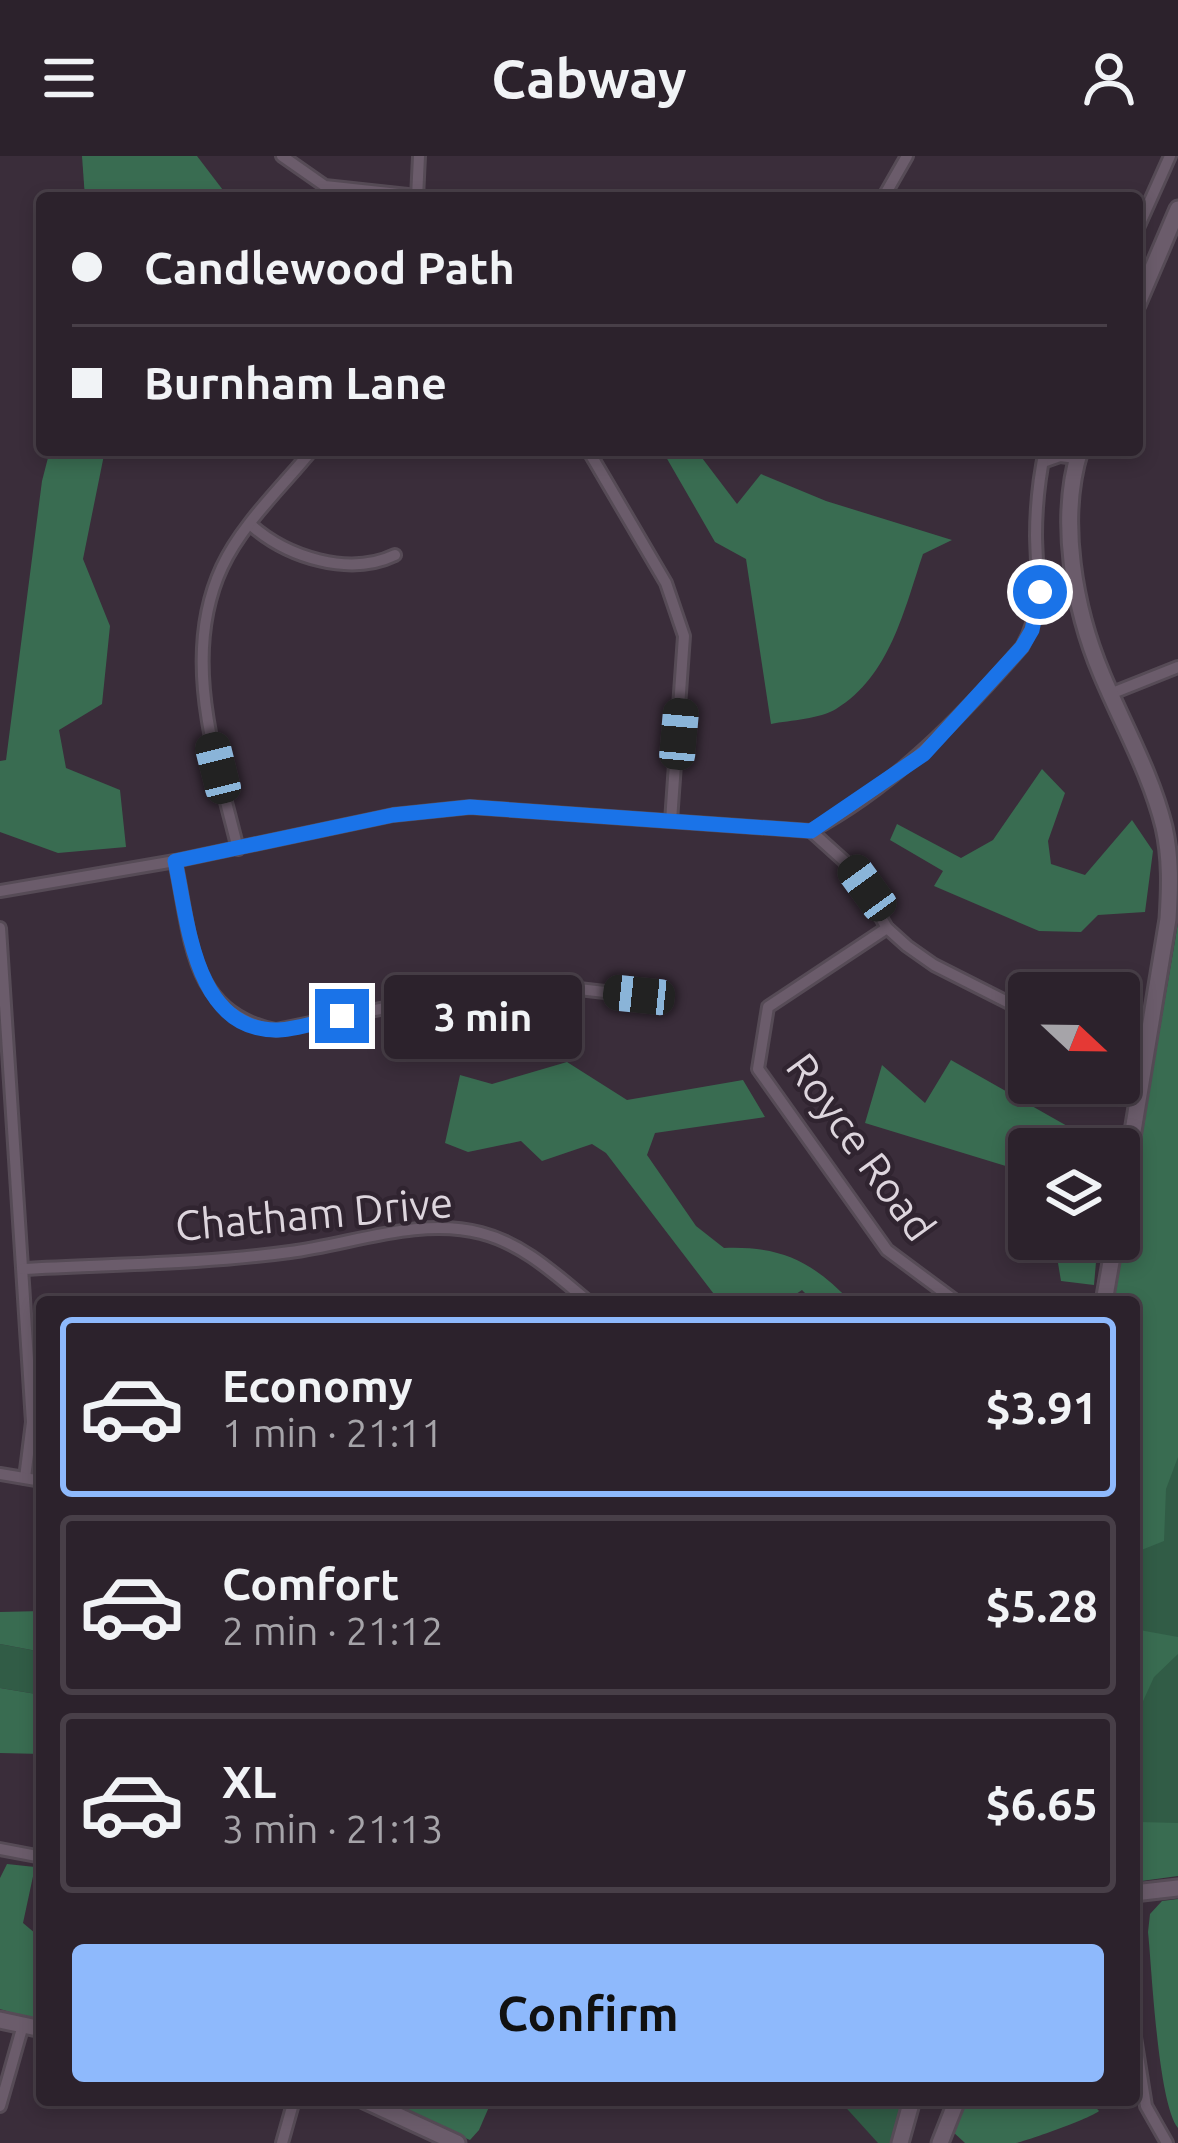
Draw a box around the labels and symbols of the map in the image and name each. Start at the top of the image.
route start [1013,565,1067,619]
car [658,697,700,771]
car [192,729,244,807]
car [831,848,903,928]
north arrow [1008,972,1140,1104]
car [601,973,677,1017]
callout: 3 min [384,974,582,1058]
route end [315,989,369,1043]
street label: Royce Road [778,1044,945,1249]
street label: Chatham Drive [173,1178,455,1249]

